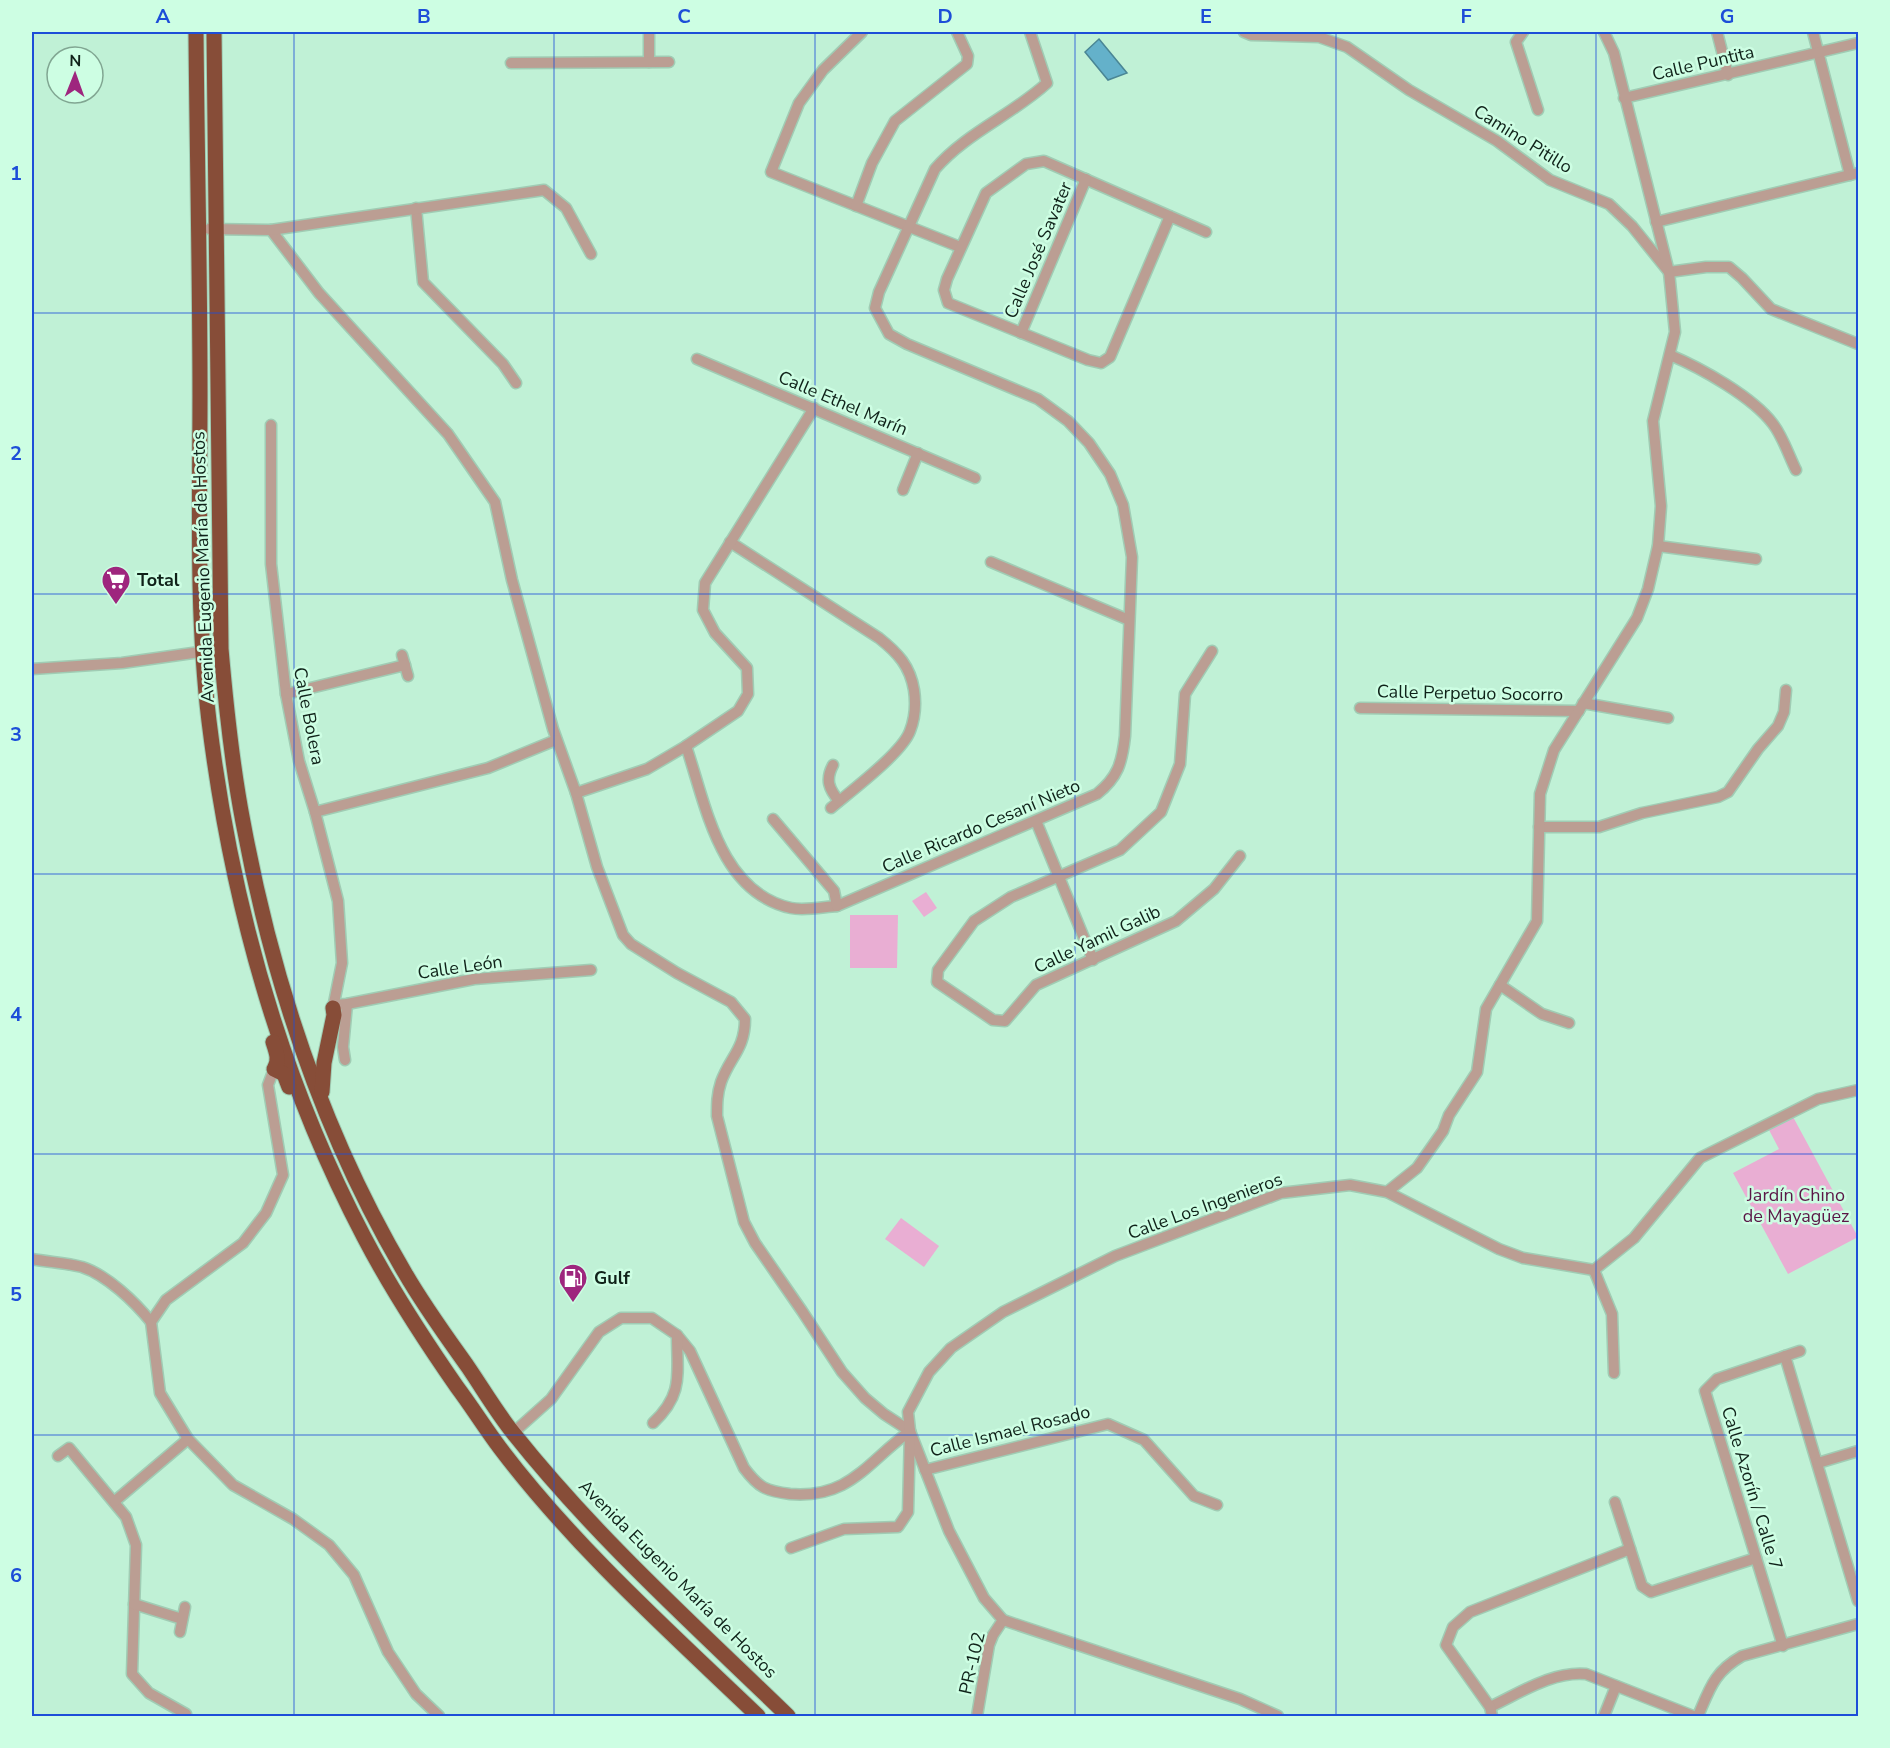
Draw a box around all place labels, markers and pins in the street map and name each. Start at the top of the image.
supermarket icon: Total [100,564,132,606]
place label: Total [137,568,180,592]
fuel station icon: Gulf [557,1262,589,1304]
place label: Gulf [594,1266,630,1290]

